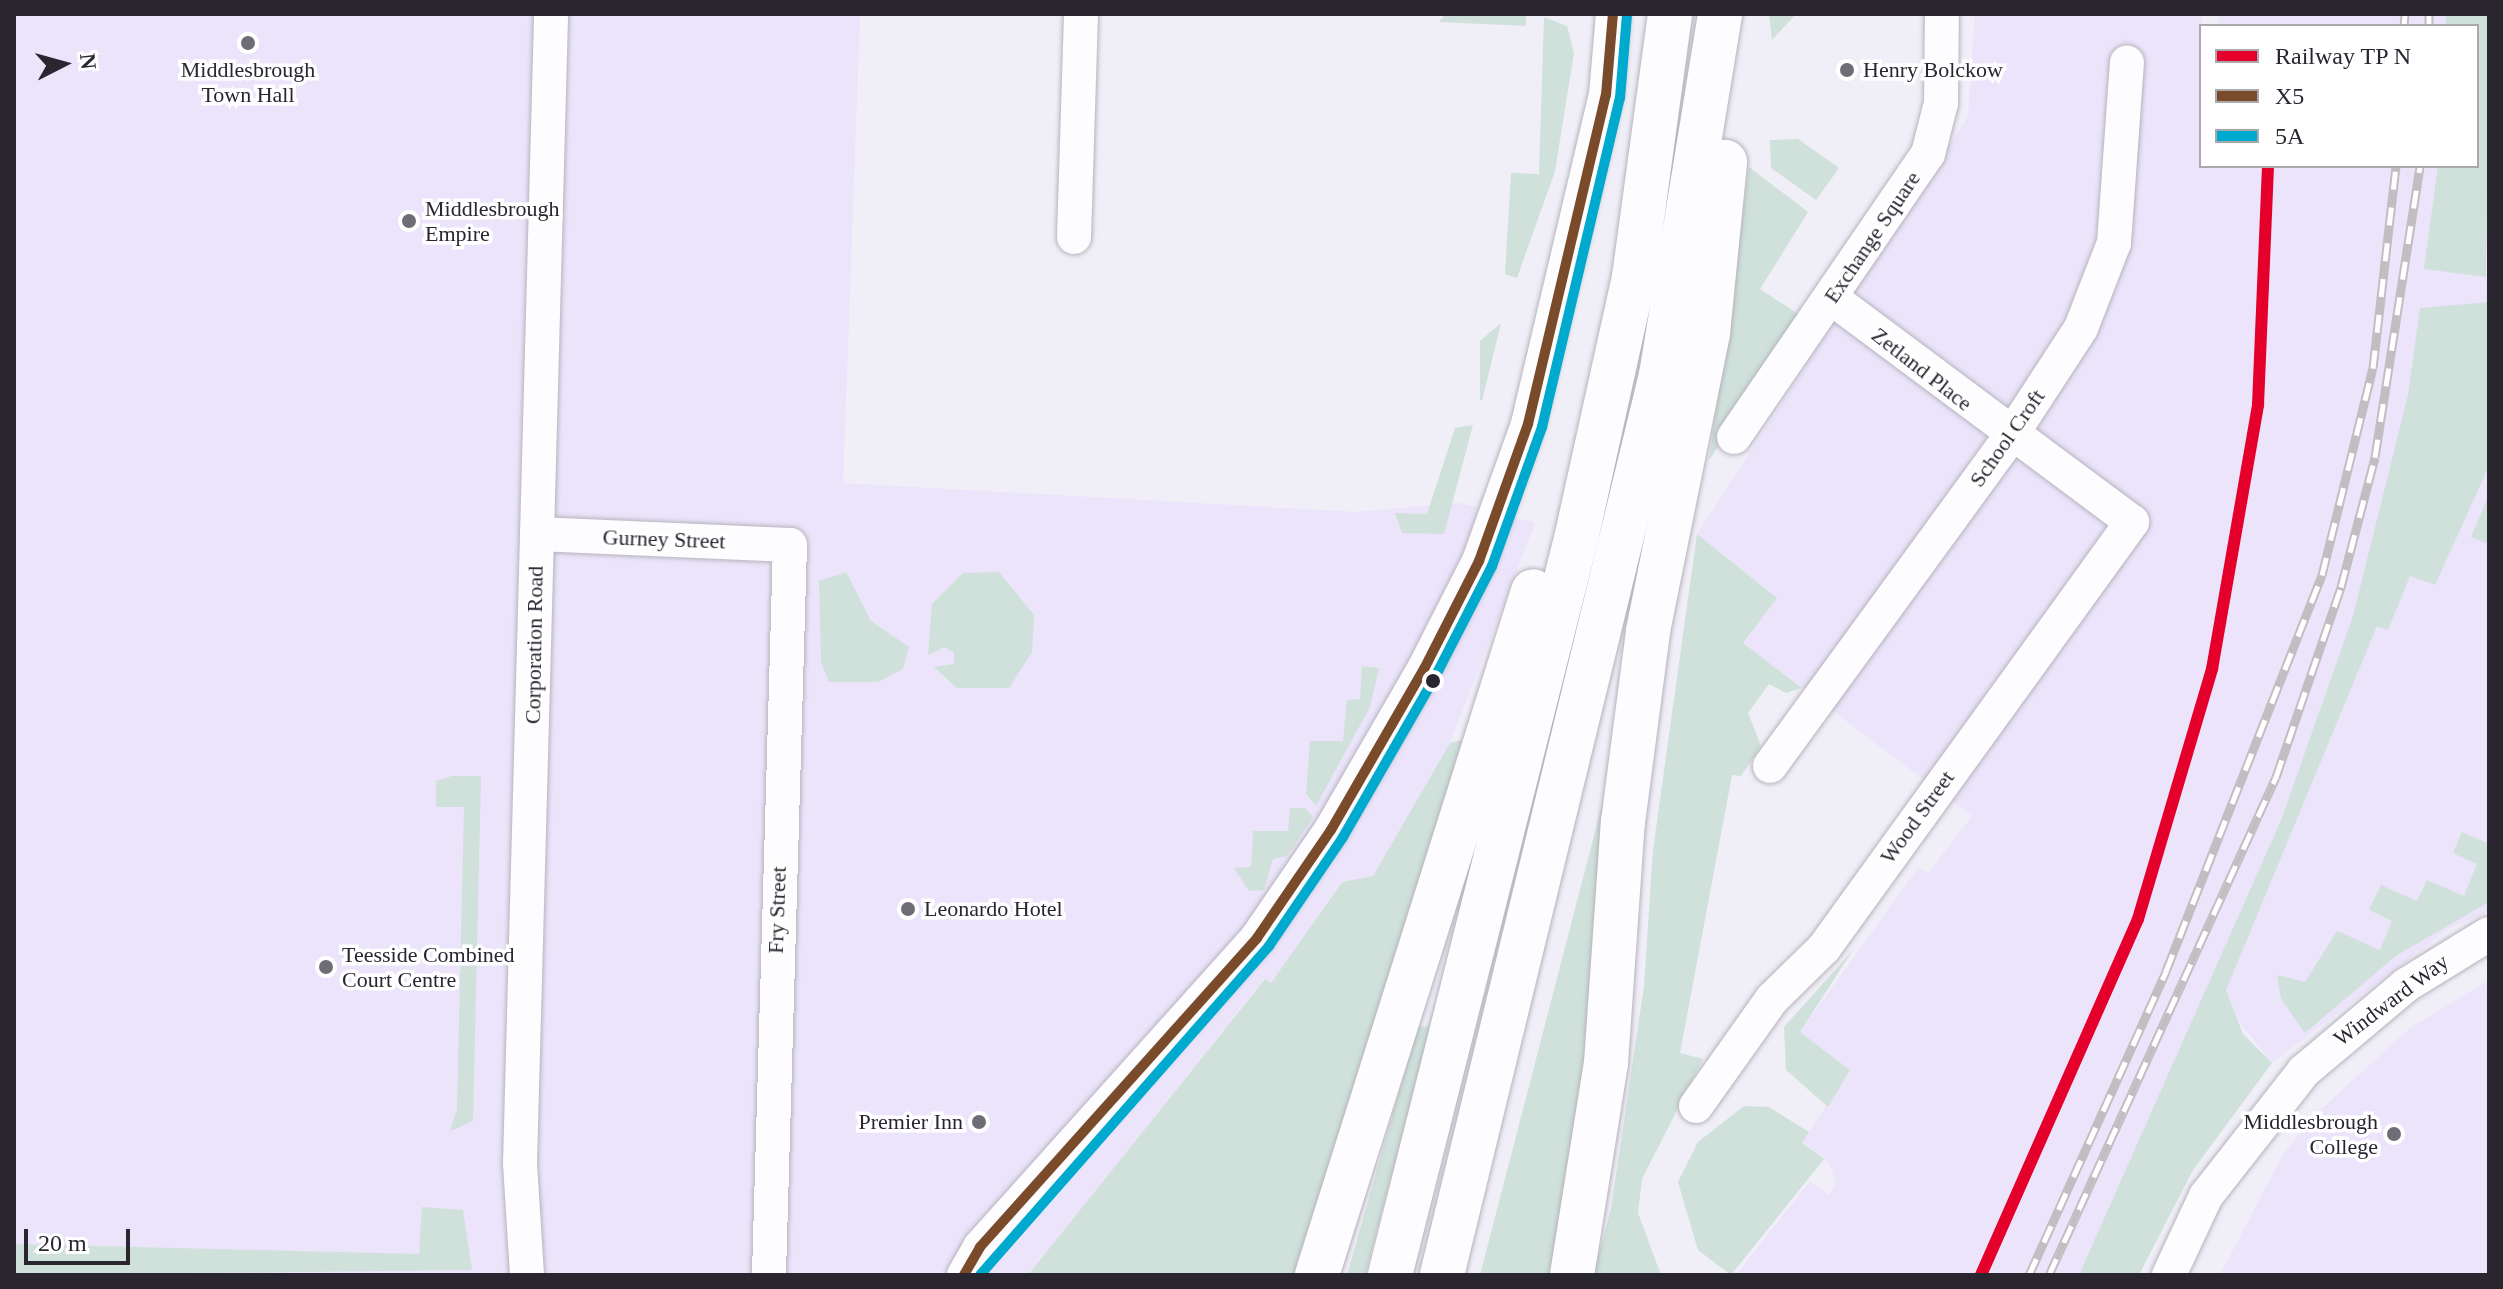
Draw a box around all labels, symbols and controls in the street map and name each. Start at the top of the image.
north arrow [24,24,104,104]
legend [2199,24,2479,168]
marker: Middlesbrough Town Hall [239,34,257,52]
text: Railway TP N [2275,43,2411,69]
text: N [75,52,102,71]
place label: Middlesbrough Town Hall [181,56,315,108]
place label: Henry Bolckow [1863,57,2003,83]
marker: Henry Bolckow [1838,61,1856,79]
text: X5 [2275,83,2304,109]
text: 5A [2275,123,2304,149]
street label: Exchange Square [1818,166,1926,308]
place label: Middlesbrough Empire [425,195,559,246]
marker: Middlesbrough Empire [400,212,418,230]
street label: Zetland Place [1866,322,1978,416]
street label: School Croft [1964,384,2050,492]
street label: Gurney Street [602,524,726,554]
street label: Corporation Road [519,566,549,724]
unlabelled marker [1425,673,1441,689]
street label: Wood Street [1874,765,1960,869]
street label: Fry Street [762,866,792,954]
place label: Leonardo Hotel [924,896,1063,922]
marker: Leonardo Hotel [899,900,917,918]
place label: Teesside Combined Court Centre [342,941,515,992]
street label: Windward Way [2328,948,2454,1052]
marker: Teesside Combined Court Centre [317,958,335,976]
place label: Middlesbrough College [2244,1108,2378,1160]
place label: Premier Inn [859,1109,963,1135]
marker: Premier Inn [970,1113,988,1131]
marker: Middlesbrough College [2385,1125,2403,1143]
scale bar [28,1213,134,1263]
text: 20 m [38,1230,87,1256]

